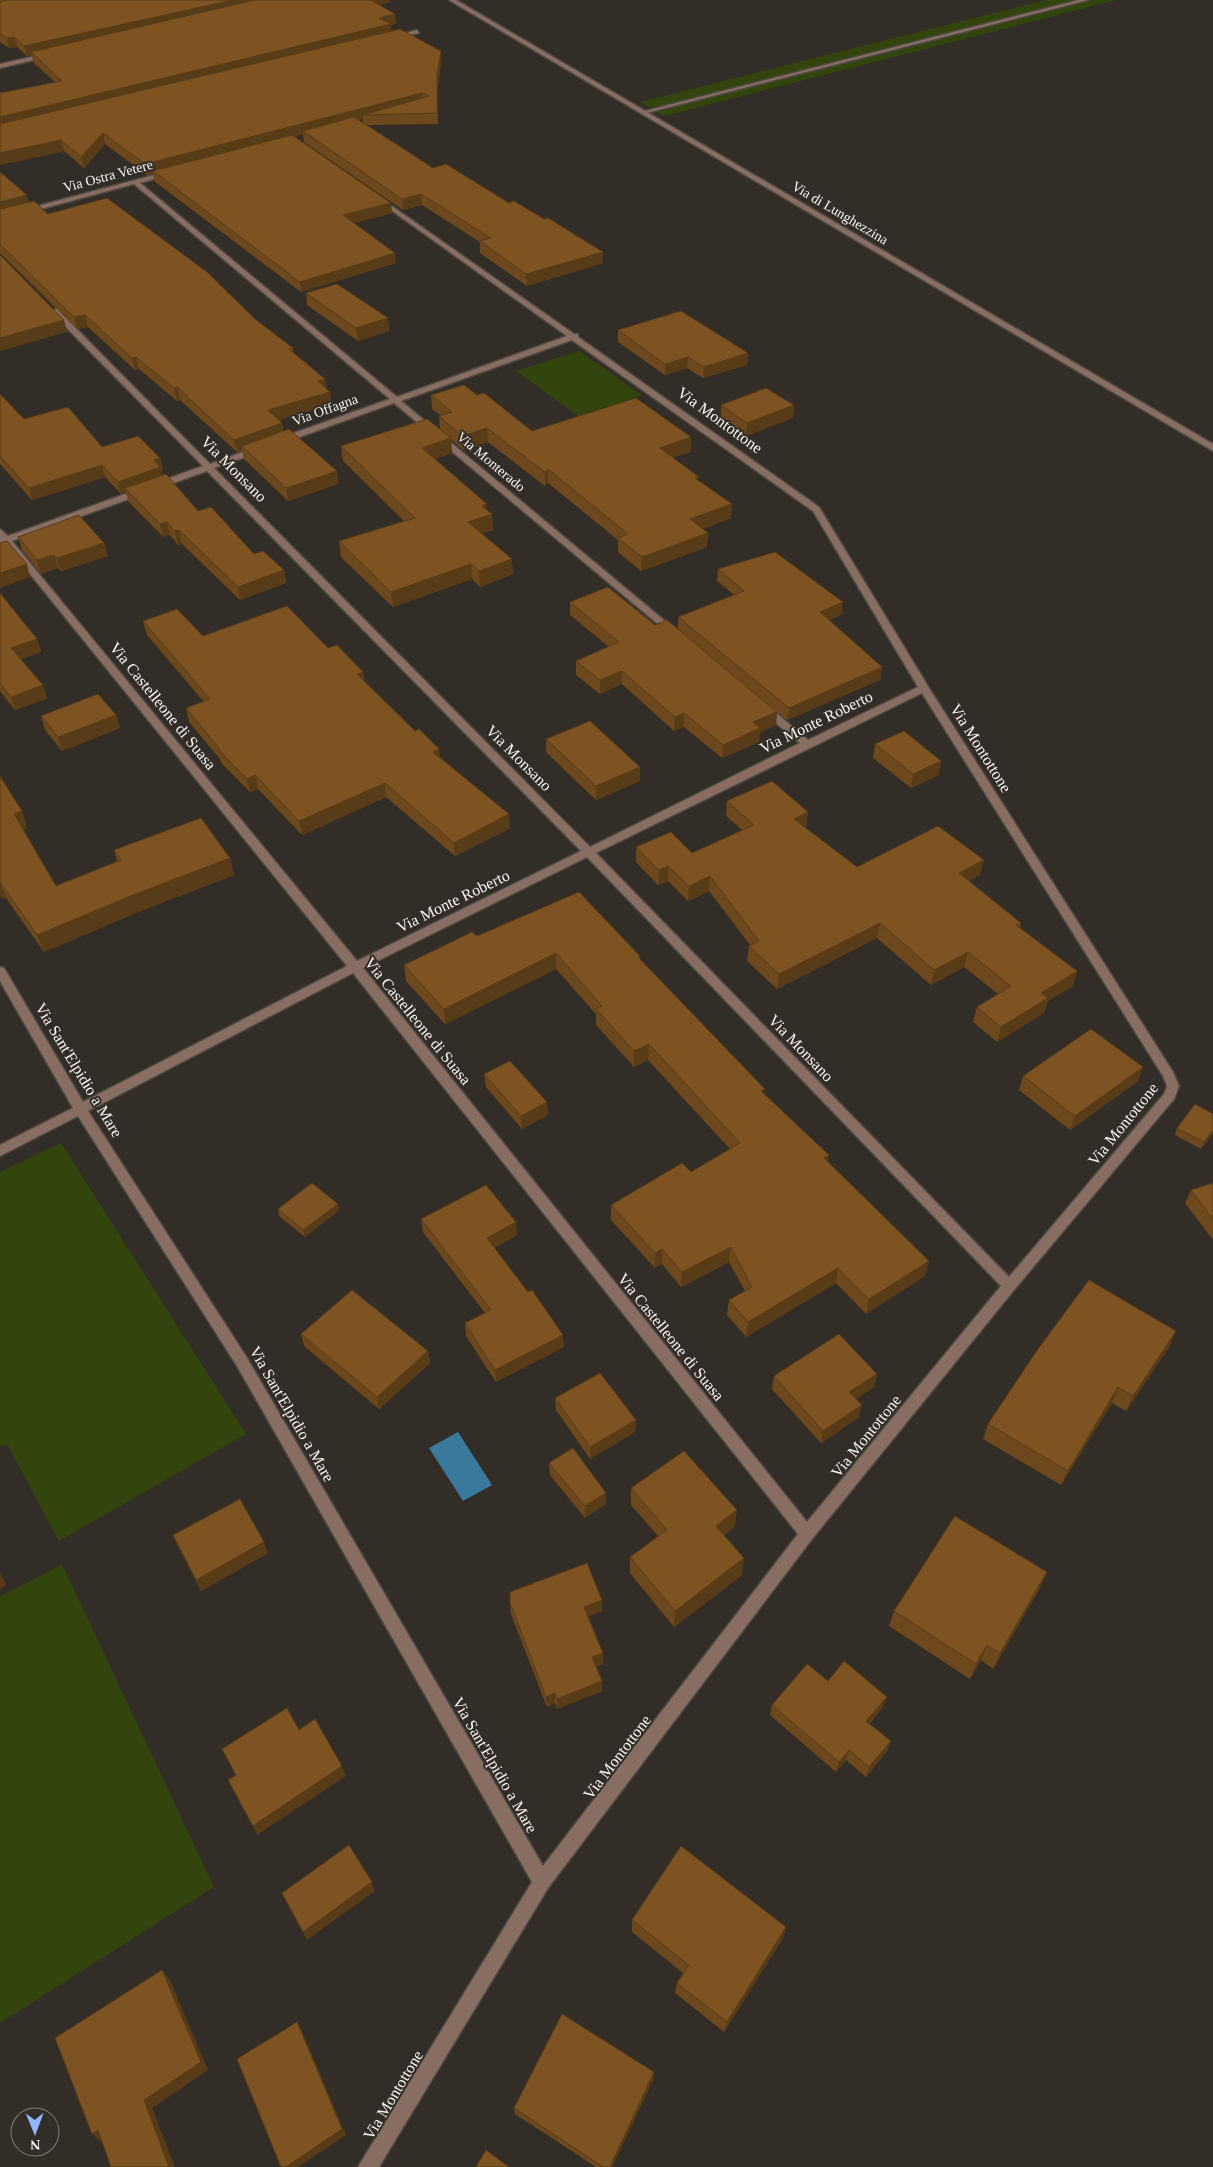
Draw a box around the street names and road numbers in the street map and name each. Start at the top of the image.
street label: Via Ostra Vetere [62,157,154,195]
street label: Via di Lunghezzina [789,178,891,248]
street label: Via Montottone [674,383,766,457]
street label: Via Offagna [290,391,360,429]
street label: Via Monterado [454,429,528,495]
street label: Via Monsano [198,433,270,505]
street label: Via Castelleone di Suasa [107,639,219,773]
street label: Via Monte Roberto [757,687,875,757]
street label: Via Montottone [947,701,1015,795]
street label: Via Monsano [483,722,555,794]
street label: Via Monte Roberto [394,866,512,936]
street label: Via Castelleone di Suasa [362,954,474,1088]
street label: Via Sant'Elpidio a Mare [31,1000,126,1141]
street label: Via Monsano [765,1011,837,1085]
street label: Via Montottone [1085,1079,1161,1169]
street label: Via Castelleone di Suasa [615,1270,727,1404]
street label: Via Sant'Elpidio a Mare [245,1343,338,1485]
street label: Via Montottone [828,1391,904,1481]
street label: Via Sant'Elpidio a Mare [448,1694,541,1836]
street label: Via Montottone [580,1712,654,1802]
street label: Via Montottone [360,2047,426,2143]

